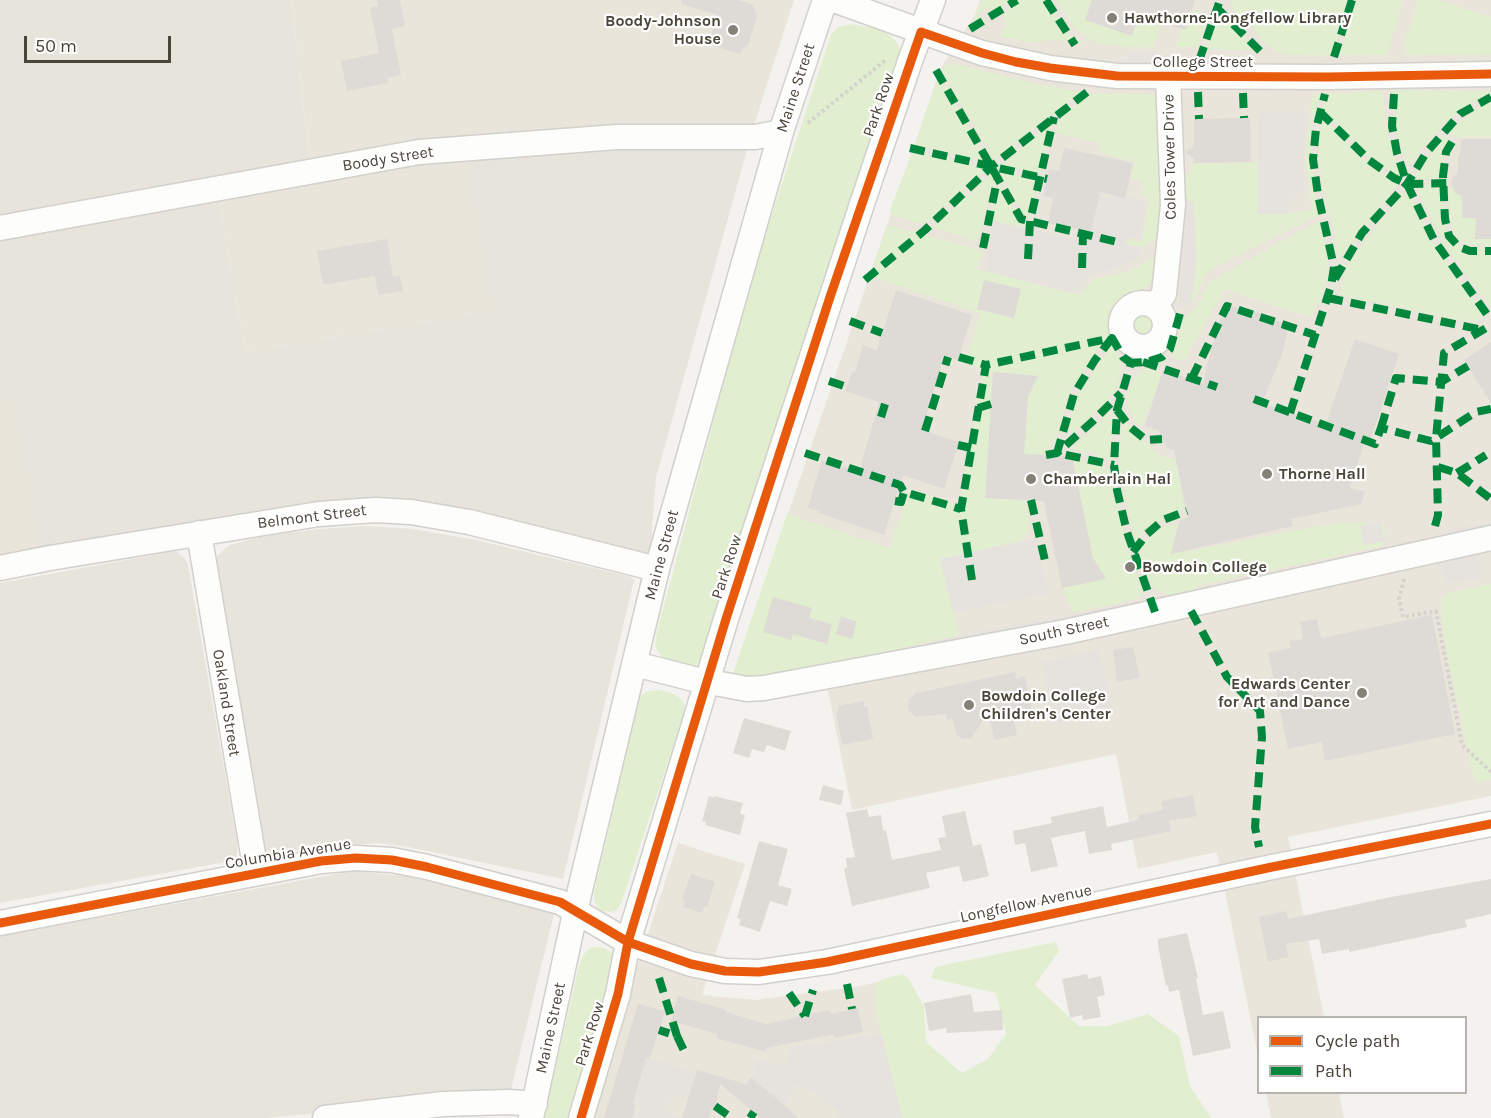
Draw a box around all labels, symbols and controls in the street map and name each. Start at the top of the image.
place label: Hawthorne-Longfellow Library [1124,8,1351,28]
place label: Boody-Johnson House [605,11,721,49]
marker: Hawthorne-Longfellow Library [1105,11,1119,25]
marker: Boody-Johnson House [726,23,740,37]
scale bar [27,24,174,62]
text: 50 m [35,35,77,57]
street label: Maine Street [773,41,819,135]
street label: College Street [1153,52,1253,72]
street label: Park Row [859,70,899,140]
street label: Coles Tower Drive [1159,94,1181,220]
street label: Boody Street [341,142,435,176]
place label: Thorne Hall [1279,464,1366,484]
marker: Thorne Hall [1260,467,1274,481]
place label: Chamberlain Hal [1043,469,1171,489]
marker: Chamberlain Hal [1024,472,1038,486]
street label: Belmont Street [256,501,368,533]
street label: Maine Street [641,508,683,602]
street label: Park Row [708,532,746,602]
place label: Bowdoin College [1142,557,1267,577]
marker: Bowdoin College [1123,560,1137,574]
street label: South Street [1017,612,1111,650]
street label: Oakland Street [208,648,244,758]
place label: Edwards Center for Art and Dance [1218,674,1350,712]
place label: Bowdoin College Children's Center [981,686,1111,724]
marker: Edwards Center for Art and Dance [1355,686,1369,700]
marker: Bowdoin College Children's Center [962,698,976,712]
street label: Columbia Avenue [224,835,352,873]
street label: Longfellow Avenue [958,881,1094,927]
street label: Maine Street [532,981,570,1075]
street label: Park Row [571,999,609,1069]
legend [1257,1016,1467,1094]
text: Cycle path [1315,1030,1400,1052]
text: Path [1315,1060,1353,1082]

